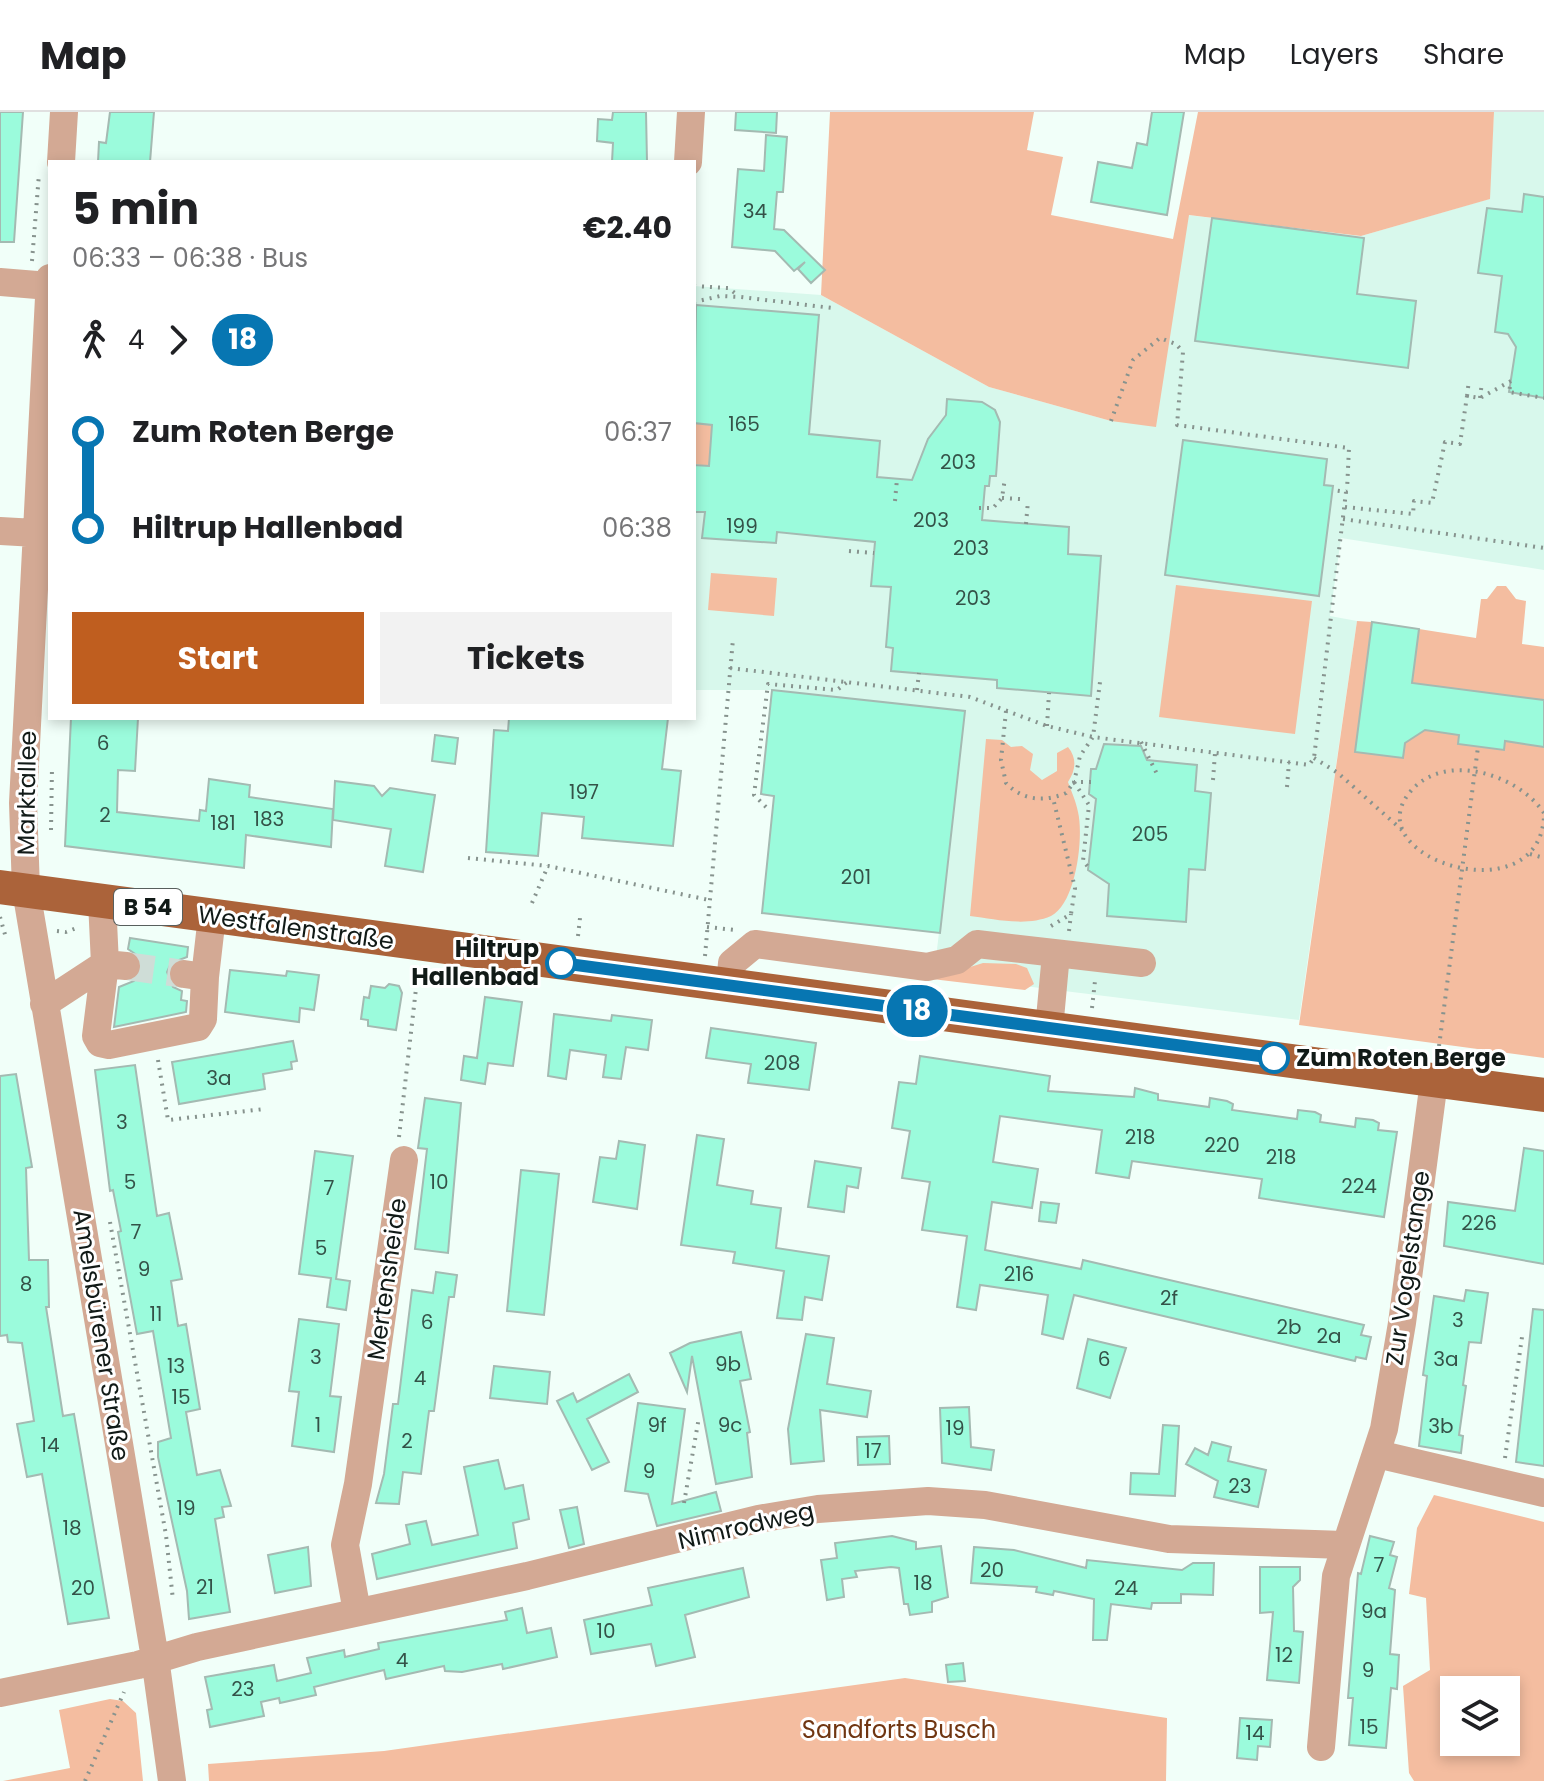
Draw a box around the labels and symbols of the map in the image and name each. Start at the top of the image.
house number: 34 [743,197,767,225]
house number: 165 [728,410,760,438]
house number: 203 [940,448,976,476]
house number: 203 [913,506,949,534]
house number: 199 [726,512,758,540]
house number: 203 [953,534,989,562]
house number: 203 [955,584,991,612]
house number: 6 [97,729,109,757]
street label: Marktallee [9,730,44,856]
house number: 197 [569,778,599,806]
house number: 2 [99,801,111,829]
house number: 183 [254,805,284,833]
house number: 181 [210,809,236,837]
house number: 205 [1132,820,1168,848]
house number: 201 [841,863,871,891]
road number: B 54 [114,889,182,925]
street label: Westfalenstraße [196,897,396,958]
place label: Hiltrup Hallenbad [411,932,539,993]
marker: Hiltrup Hallenbad [546,948,576,978]
line badge: 18 [881,985,953,1037]
place label: Zum Roten Berge [1296,1041,1506,1074]
marker: Zum Roten Berge [1259,1043,1289,1073]
house number: 208 [764,1049,800,1077]
house number: 3a [206,1064,232,1092]
house number: 3 [116,1108,128,1136]
house number: 218 [1125,1123,1155,1151]
house number: 220 [1204,1131,1240,1159]
house number: 218 [1266,1143,1296,1171]
house number: 5 [124,1168,136,1196]
house number: 10 [430,1168,448,1196]
street label: Zur Vogelstange [1378,1168,1438,1367]
house number: 224 [1341,1172,1377,1200]
house number: 7 [324,1174,335,1202]
street label: Mertensheide [359,1196,414,1362]
street label: Amelsbürener Straße [65,1207,138,1463]
house number: 226 [1461,1209,1497,1237]
house number: 7 [131,1218,142,1246]
house number: 5 [315,1234,327,1262]
house number: 9 [138,1255,150,1283]
house number: 216 [1004,1260,1034,1288]
house number: 8 [20,1270,32,1298]
house number: 2f [1160,1284,1178,1312]
house number: 11 [150,1300,162,1328]
house number: 3 [1452,1306,1464,1334]
house number: 6 [421,1308,433,1336]
house number: 2b [1276,1313,1302,1341]
house number: 2a [1316,1322,1342,1350]
house number: 3 [310,1343,322,1371]
house number: 6 [1098,1345,1110,1373]
house number: 3a [1433,1345,1459,1373]
house number: 9b [715,1350,741,1378]
house number: 13 [167,1352,185,1380]
house number: 4 [414,1364,426,1392]
house number: 15 [172,1383,190,1411]
house number: 1 [315,1411,321,1439]
house number: 9f [647,1411,667,1439]
house number: 9c [718,1411,742,1439]
house number: 3b [1428,1412,1454,1440]
house number: 19 [946,1414,965,1442]
house number: 2 [401,1427,413,1455]
house number: 14 [41,1431,59,1459]
house number: 17 [864,1437,882,1465]
house number: 9 [643,1457,655,1485]
house number: 23 [1228,1472,1252,1500]
house number: 19 [177,1494,196,1522]
street label: Nimrodweg [675,1494,817,1557]
house number: 18 [62,1514,82,1542]
house number: 7 [1374,1551,1385,1579]
house number: 20 [980,1556,1004,1584]
house number: 18 [913,1569,933,1597]
house number: 21 [196,1573,214,1601]
house number: 20 [71,1574,95,1602]
house number: 24 [1114,1574,1138,1602]
house number: 9a [1361,1597,1387,1625]
house number: 10 [597,1617,615,1645]
house number: 12 [1275,1641,1293,1669]
house number: 4 [396,1646,408,1674]
house number: 9 [1362,1656,1374,1684]
house number: 23 [231,1675,255,1703]
park label: Sandforts Busch [802,1713,996,1746]
house number: 15 [1360,1713,1378,1741]
house number: 14 [1246,1719,1264,1747]

